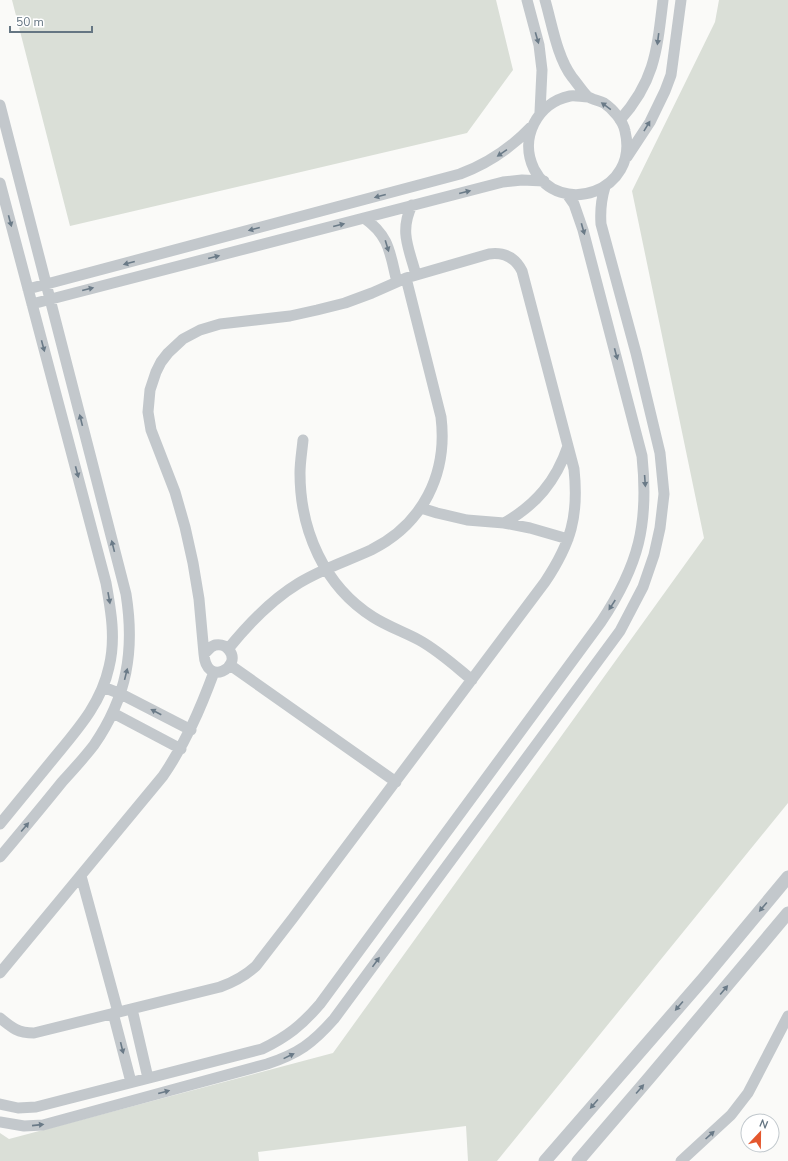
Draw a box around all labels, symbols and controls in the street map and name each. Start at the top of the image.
scale bar [10,8,92,34]
text: 50 m [16,14,44,30]
one-way arrow [534,32,540,44]
one-way arrow [655,33,661,45]
one-way arrow [600,102,611,110]
one-way arrow [644,120,651,132]
one-way arrow [497,149,507,157]
one-way arrow [459,188,471,194]
one-way arrow [374,193,386,199]
one-way arrow [7,215,13,227]
one-way arrow [333,221,346,227]
one-way arrow [580,223,586,235]
one-way arrow [248,226,260,232]
one-way arrow [384,240,390,252]
one-way arrow [208,254,220,260]
one-way arrow [123,260,135,266]
one-way arrow [81,286,94,292]
one-way arrow [40,340,46,352]
one-way arrow [613,349,619,361]
one-way arrow [78,414,84,426]
one-way arrow [74,466,80,478]
one-way arrow [641,475,648,487]
one-way arrow [110,540,116,552]
one-way arrow [106,592,112,604]
one-way arrow [609,599,616,611]
one-way arrow [123,668,129,680]
one-way arrow [151,709,162,715]
one-way arrow [20,822,29,833]
one-way arrow [759,901,768,912]
one-way arrow [372,957,380,967]
one-way arrow [719,985,728,995]
one-way arrow [675,1001,684,1011]
one-way arrow [119,1042,125,1054]
one-way arrow [283,1053,295,1059]
one-way arrow [635,1085,644,1094]
one-way arrow [158,1089,170,1095]
one-way arrow [589,1099,598,1109]
north arrow [740,1113,780,1153]
text: N [757,1116,770,1133]
one-way arrow [32,1121,45,1128]
one-way arrow [705,1131,715,1140]

